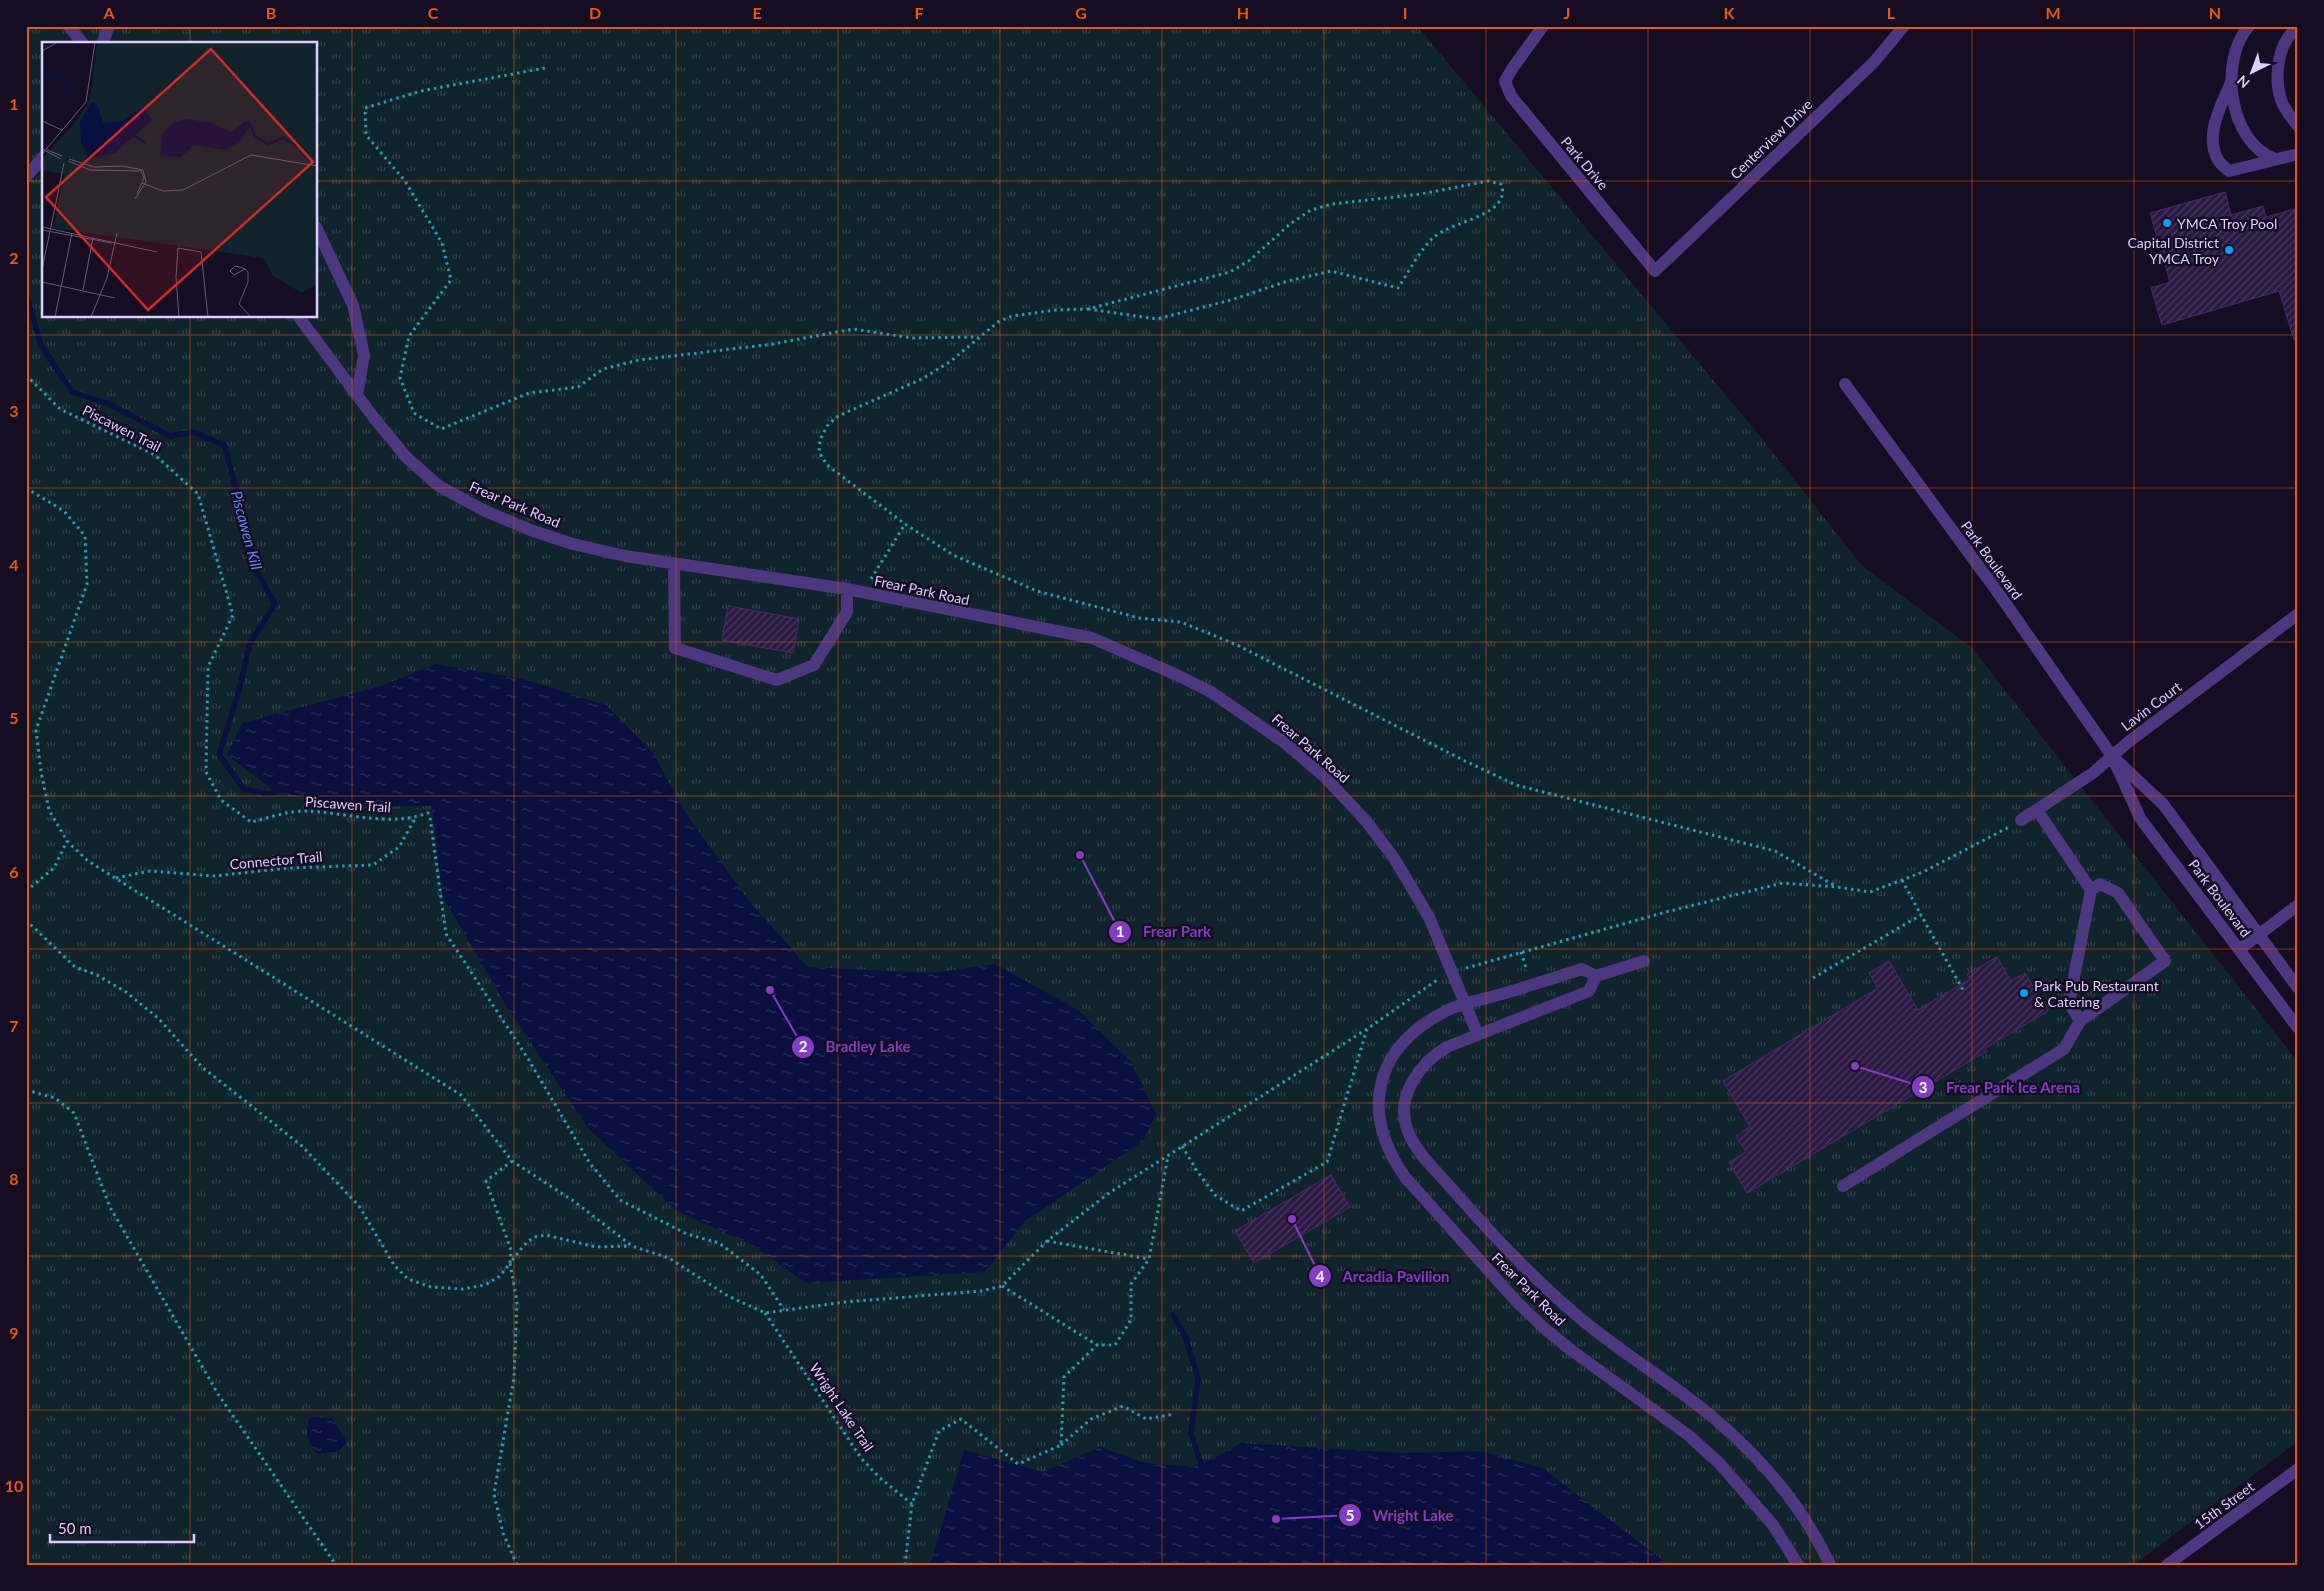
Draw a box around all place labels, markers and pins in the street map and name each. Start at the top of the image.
place label: YMCA Troy Pool [2177,215,2277,232]
marker: YMCA Troy Pool [2161,217,2173,229]
place label: Capital District YMCA Troy [2128,234,2220,267]
marker: Capital District YMCA Troy [2223,244,2235,256]
callout: Frear Park [1108,917,1221,947]
place label: Park Pub Restaurant & Catering [2034,977,2159,1010]
marker: Park Pub Restaurant & Catering [2018,987,2030,999]
callout: Bradley Lake [790,1032,921,1062]
callout: Frear Park Ice Arena [1911,1072,2090,1102]
callout: Arcadia Pavilion [1307,1261,1459,1291]
callout: Wright Lake [1338,1500,1464,1530]

